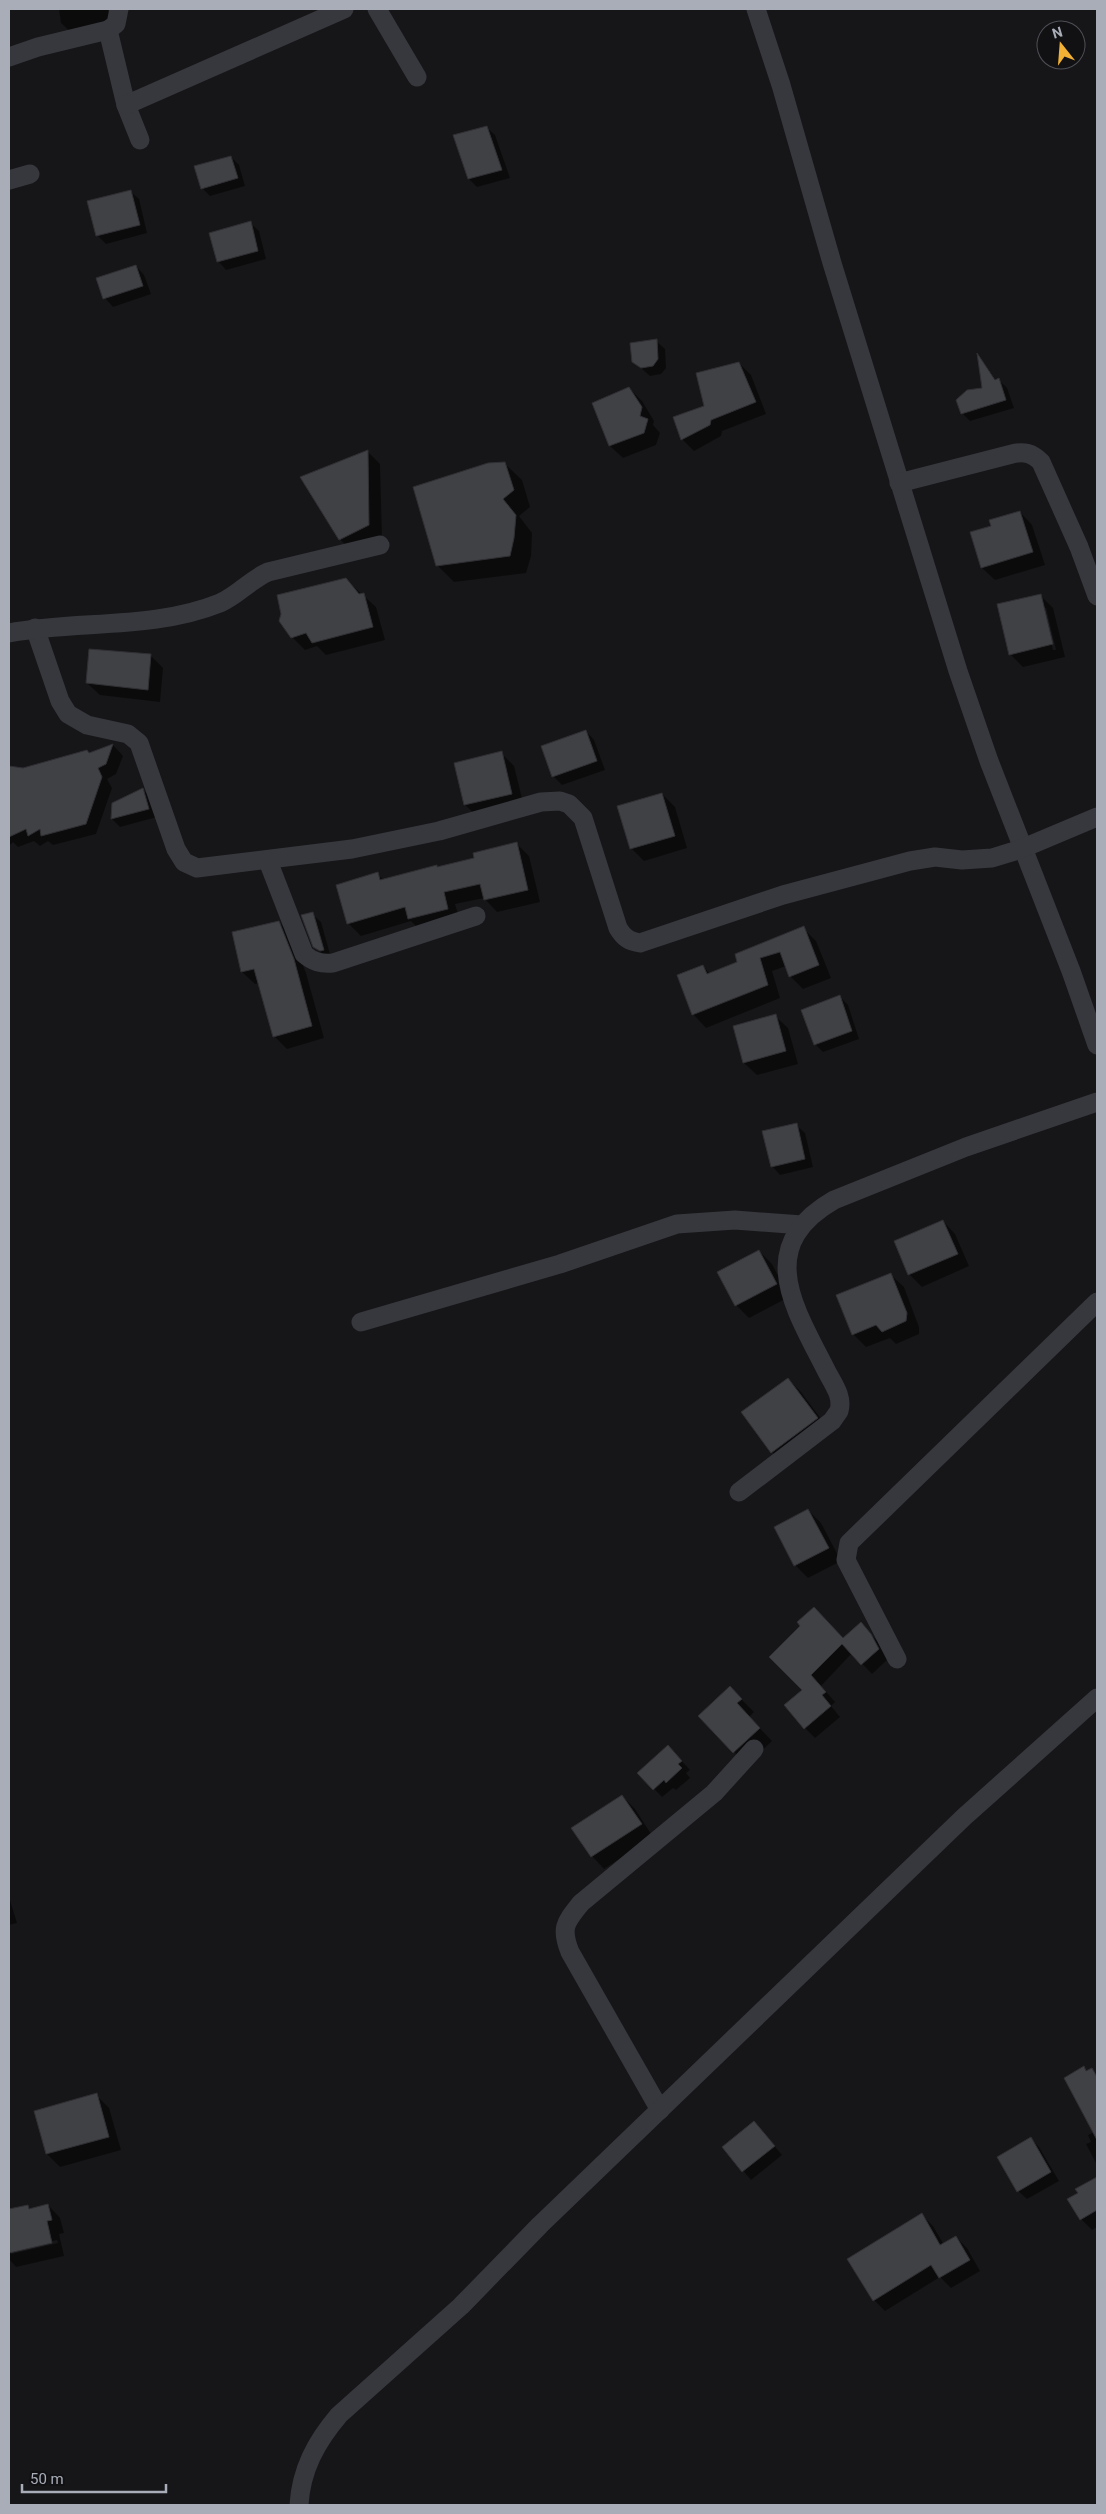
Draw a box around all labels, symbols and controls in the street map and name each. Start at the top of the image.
north arrow [1036,20,1086,70]
text: N [1050,23,1064,42]
scale bar [22,2462,166,2494]
text: 50 m [30,2470,64,2488]

